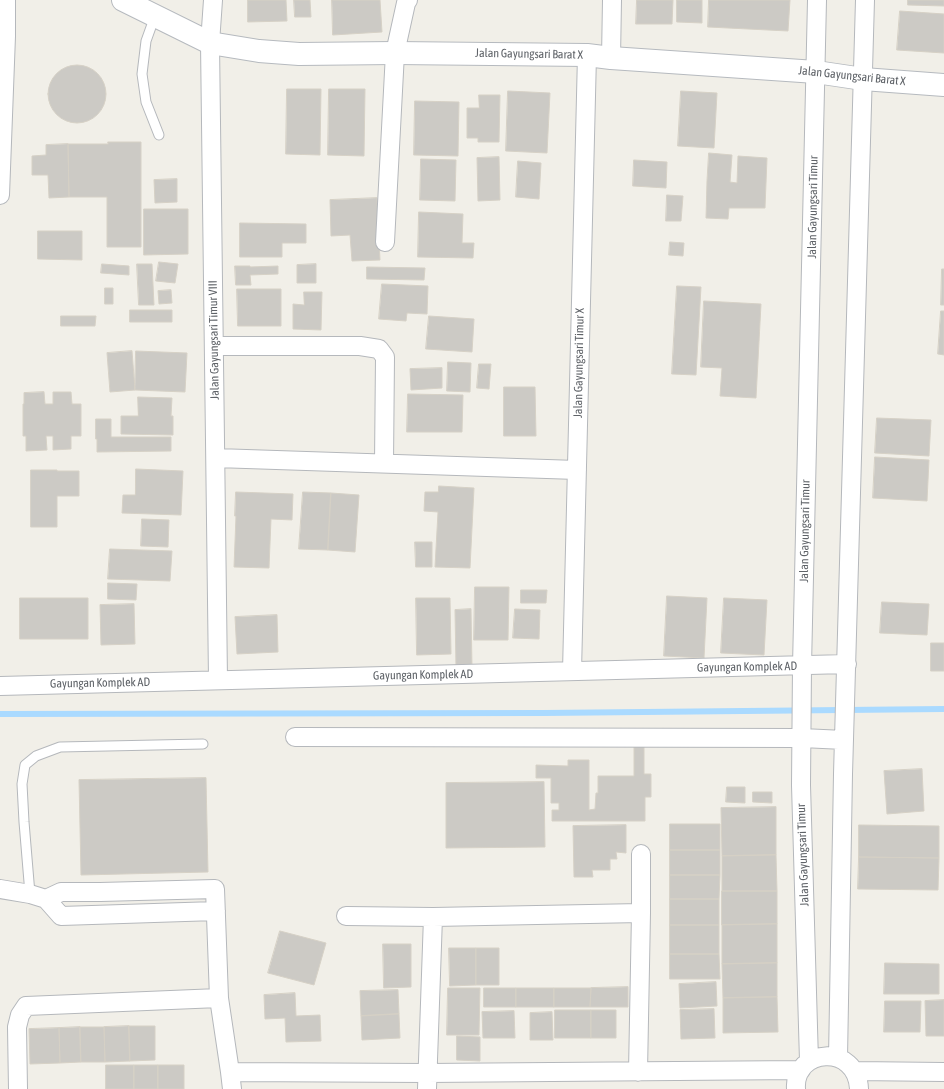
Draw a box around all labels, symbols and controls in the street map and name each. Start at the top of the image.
street label: Jalan Gayungsari Barat X [475,46,583,62]
street label: Jalan Gayungsari Barat X [798,63,906,89]
street label: Jalan Gayungsari Timur [805,155,821,259]
street label: Jalan Gayungsari Timur VIII [206,280,222,400]
street label: Jalan Gayungsari Timur X [571,308,587,418]
street label: Jalan Gayungsari Timur [797,479,813,583]
street label: Gayungan Komplek AD [697,659,797,675]
street label: Gayungan Komplek AD [373,667,473,683]
street label: Gayungan Komplek AD [50,675,150,691]
street label: Jalan Gayungsari Timur [794,803,812,907]

